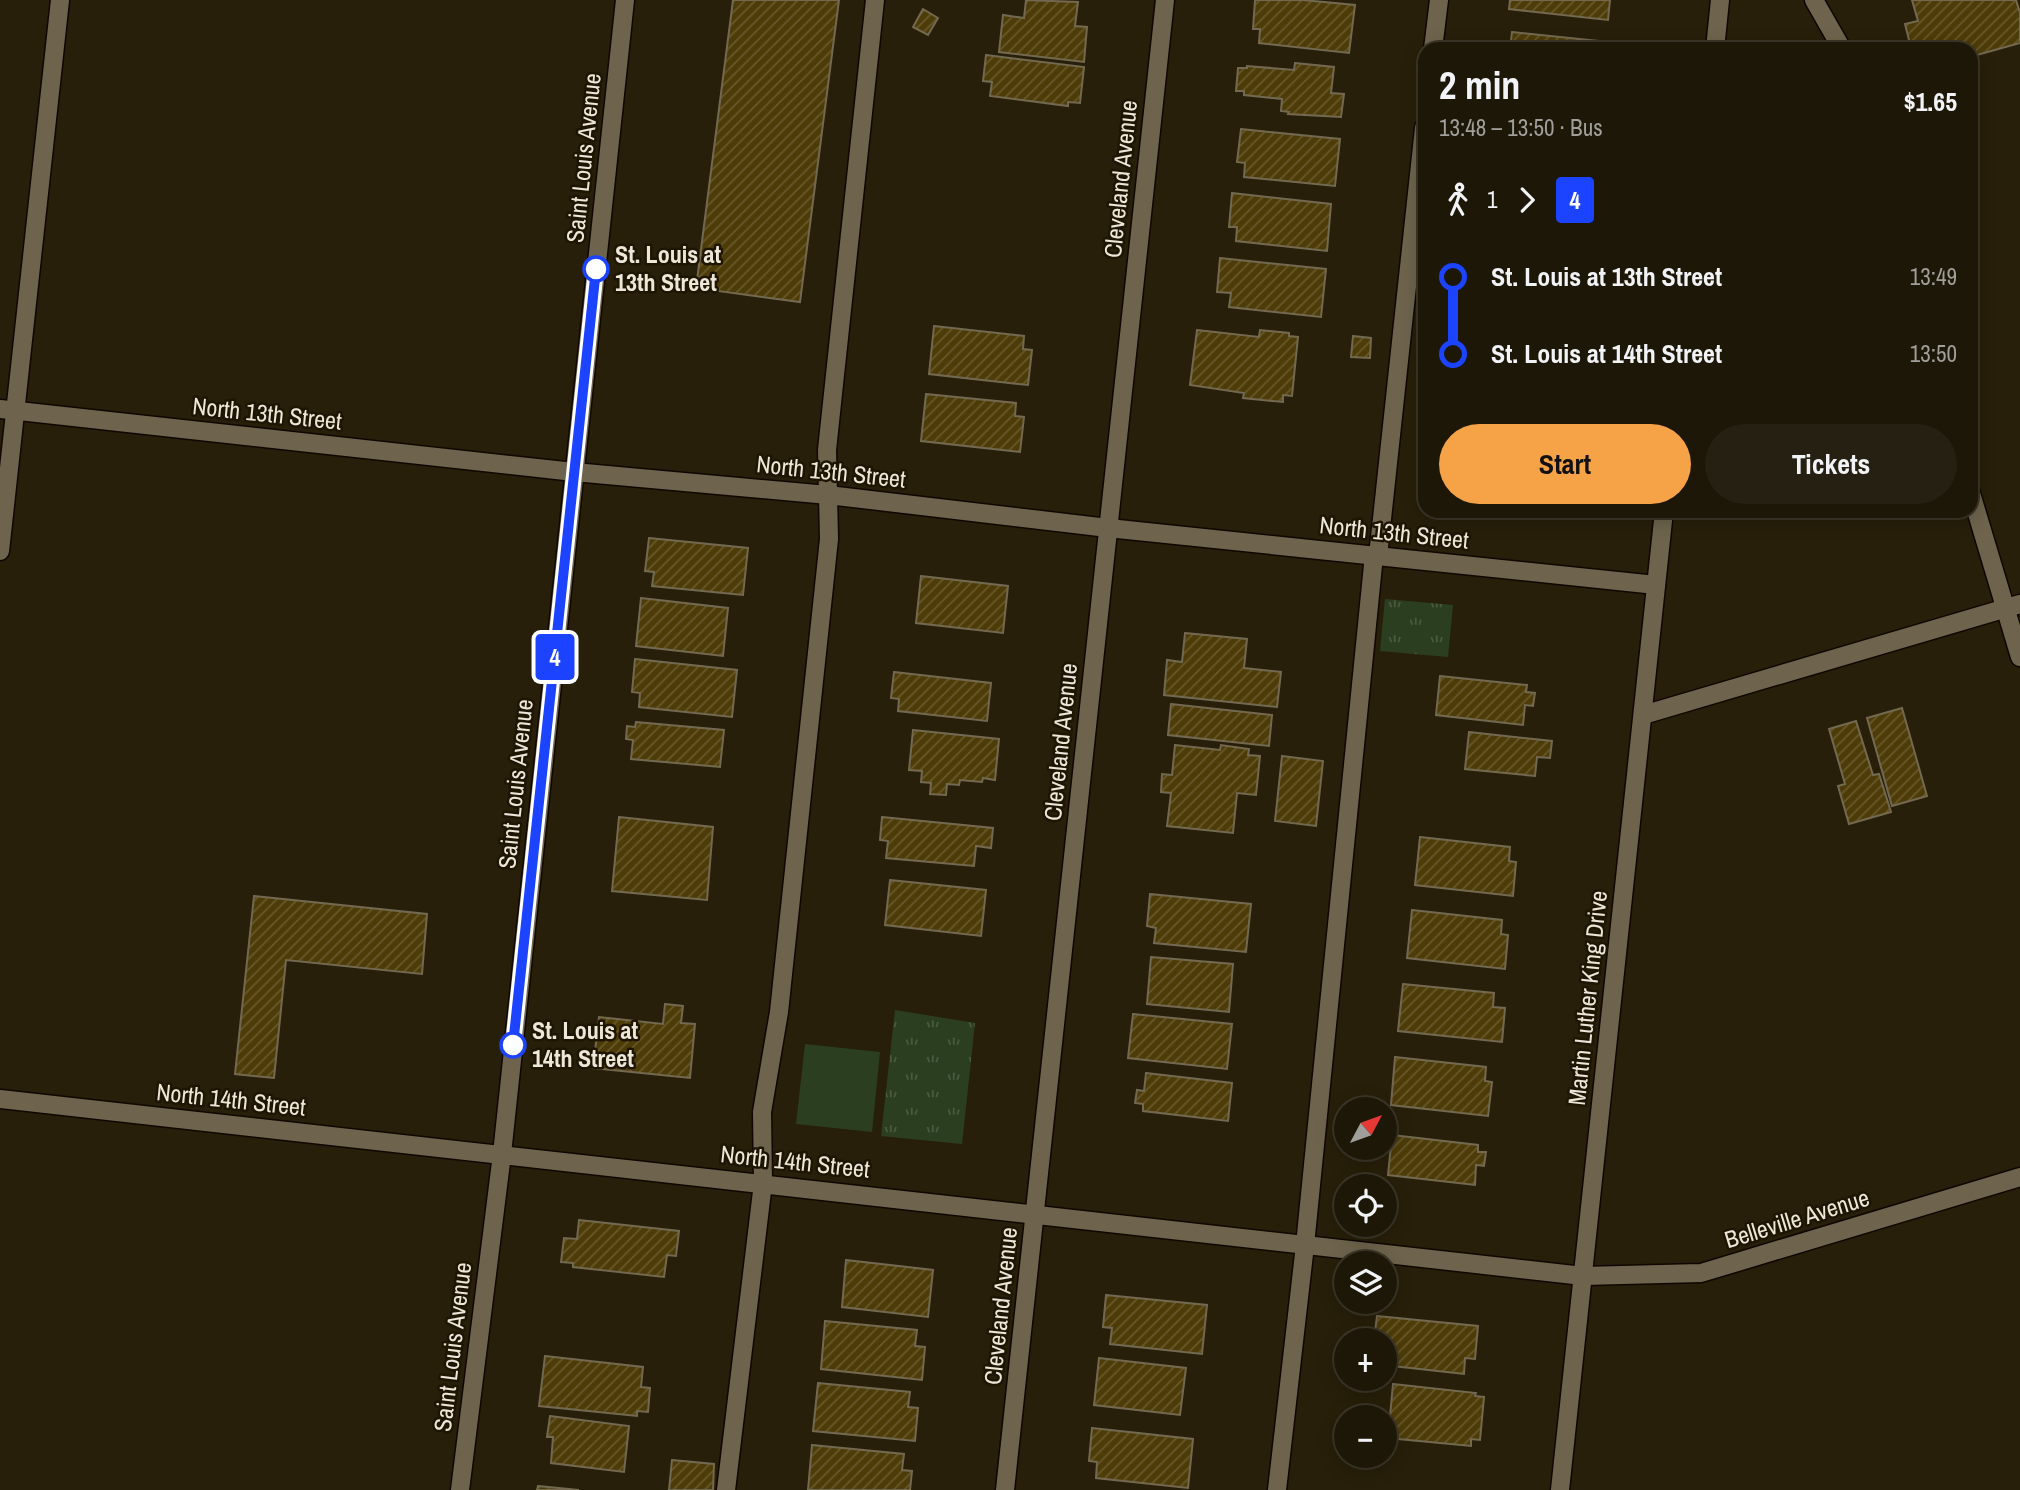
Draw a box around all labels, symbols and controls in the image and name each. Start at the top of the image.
text: 2 min [1439,60,1520,111]
street label: Saint Louis Avenue [558,71,608,244]
text: $1.65 [1904,84,1957,119]
street label: Cleveland Avenue [1096,99,1144,259]
text: 13:48 – 13:50 · Bus [1439,112,1603,143]
icon: walk [1439,181,1477,219]
icon: forward [1508,181,1546,219]
text: 1 [1487,184,1498,215]
text: 4 [1570,184,1580,216]
place label: St. Louis at 13th Street [615,238,722,298]
marker: St. Louis at 13th Street [583,256,609,282]
text: St. Louis at 13th Street [1491,259,1722,294]
text: 13:49 [1910,261,1957,292]
text: St. Louis at 14th Street [1491,336,1722,371]
text: 13:50 [1910,338,1957,369]
street label: North 13th Street [191,389,344,437]
button: Start [1439,424,1691,504]
button: Tickets [1705,424,1957,504]
street label: North 13th Street [755,447,908,495]
street label: North 13th Street [1318,508,1471,556]
line badge: 4 [532,634,578,680]
text: 4 [550,641,560,673]
street label: Cleveland Avenue [1036,662,1084,822]
street label: Saint Louis Avenue [490,697,540,870]
street label: Martin Luther King Drive [1560,889,1614,1107]
place label: St. Louis at 14th Street [532,1014,639,1074]
marker: St. Louis at 14th Street [500,1032,526,1058]
street label: North 14th Street [155,1075,308,1123]
north arrow [1334,1097,1396,1160]
map controls [1334,1097,1397,1468]
street label: North 14th Street [719,1137,872,1185]
button: locate [1334,1174,1397,1237]
street label: Belleville Avenue [1721,1181,1873,1255]
street label: Cleveland Avenue [976,1226,1024,1386]
button: layers [1334,1251,1397,1314]
street label: Saint Louis Avenue [426,1260,478,1433]
button: + [1334,1328,1397,1391]
button: − [1334,1405,1397,1468]

